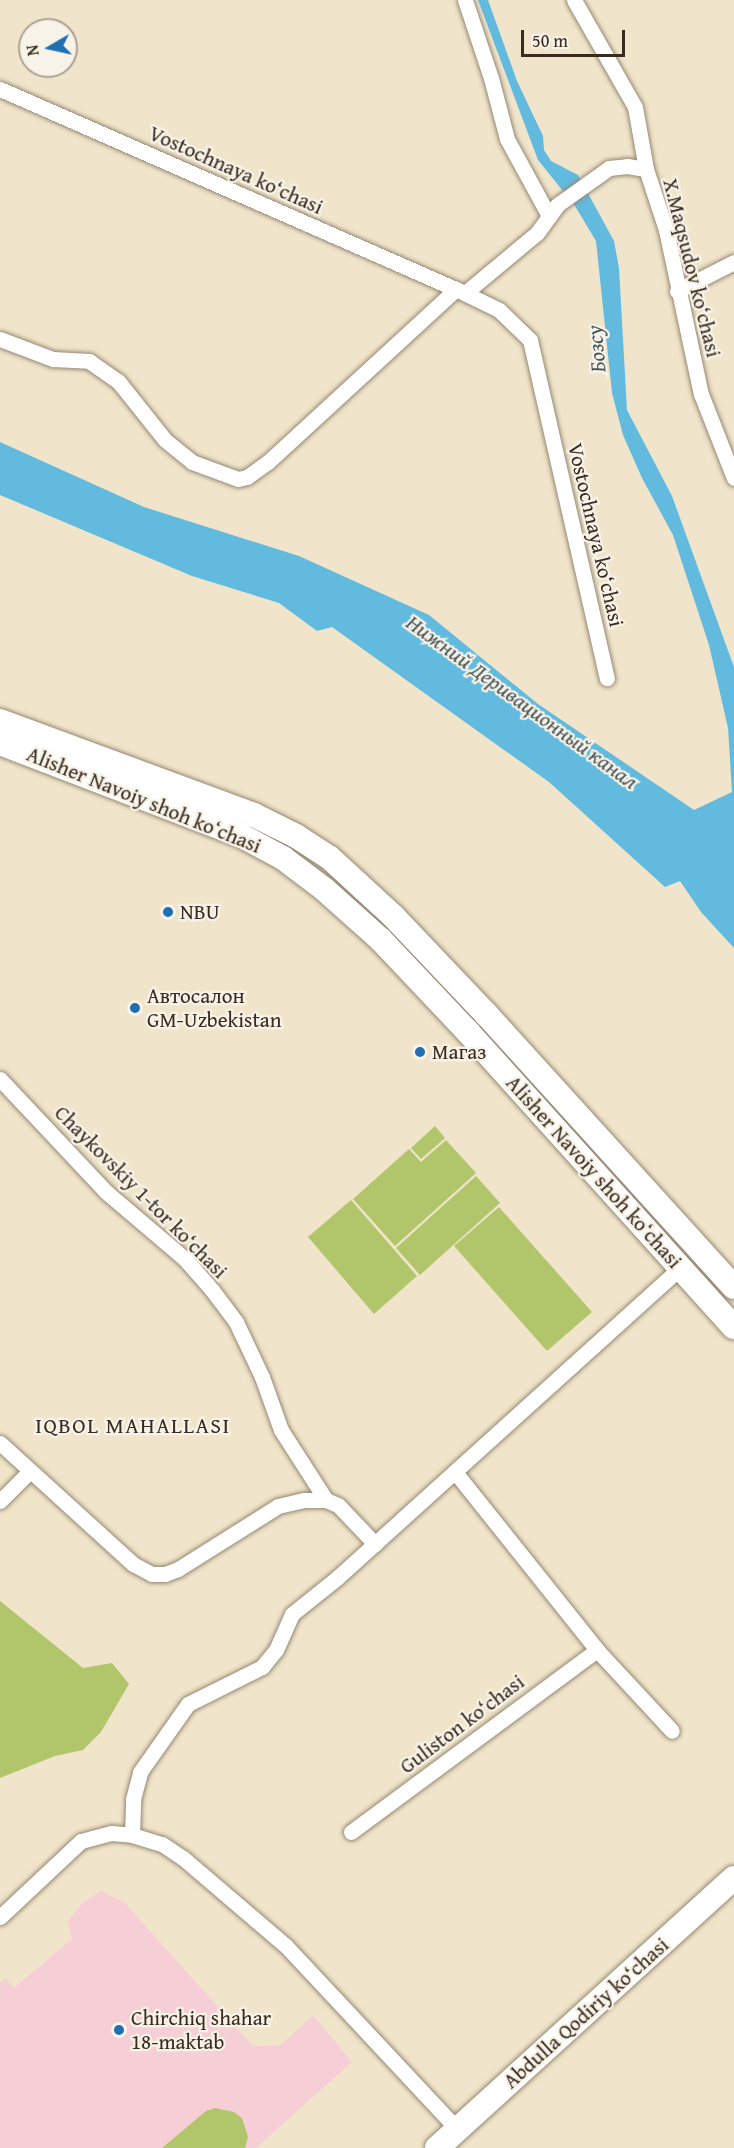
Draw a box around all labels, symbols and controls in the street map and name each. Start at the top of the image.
north arrow [18,18,78,78]
scale bar [524,18,628,56]
text: 50 m [532,27,568,54]
text: N [20,43,45,58]
street label: Vostochnaya ko‘chasi [145,120,327,220]
street label: X.Maqsudov ko‘chasi [658,176,726,360]
water label: Бозсу [581,324,611,374]
street label: Vostochnaya ko‘chasi [563,441,629,629]
water label: Нижний Деривационный канал [401,609,643,795]
street label: Alisher Navoiy shoh koʻchasi [23,741,265,859]
place label: NBU [180,899,219,925]
marker: NBU [161,905,175,919]
place label: Автосалон GM-Uzbekistan [147,983,282,1033]
marker: Автосалон GM-Uzbekistan [128,1001,142,1015]
place label: Магаз [432,1039,486,1065]
marker: Магаз [413,1045,427,1059]
street label: Alisher Navoiy shoh koʻchasi [501,1070,687,1274]
street label: Chaykovskiy 1-tor ko‘chasi [49,1100,233,1284]
district label: IQBOL MAHALLASI [35,1413,231,1439]
street label: Guliston ko‘chasi [395,1669,529,1779]
street label: Abdulla Qodiriy ko‘chasi [498,1932,674,2094]
place label: Chirchiq shahar 18-maktab [131,2005,271,2055]
marker: Chirchiq shahar 18-maktab [112,2023,126,2037]

